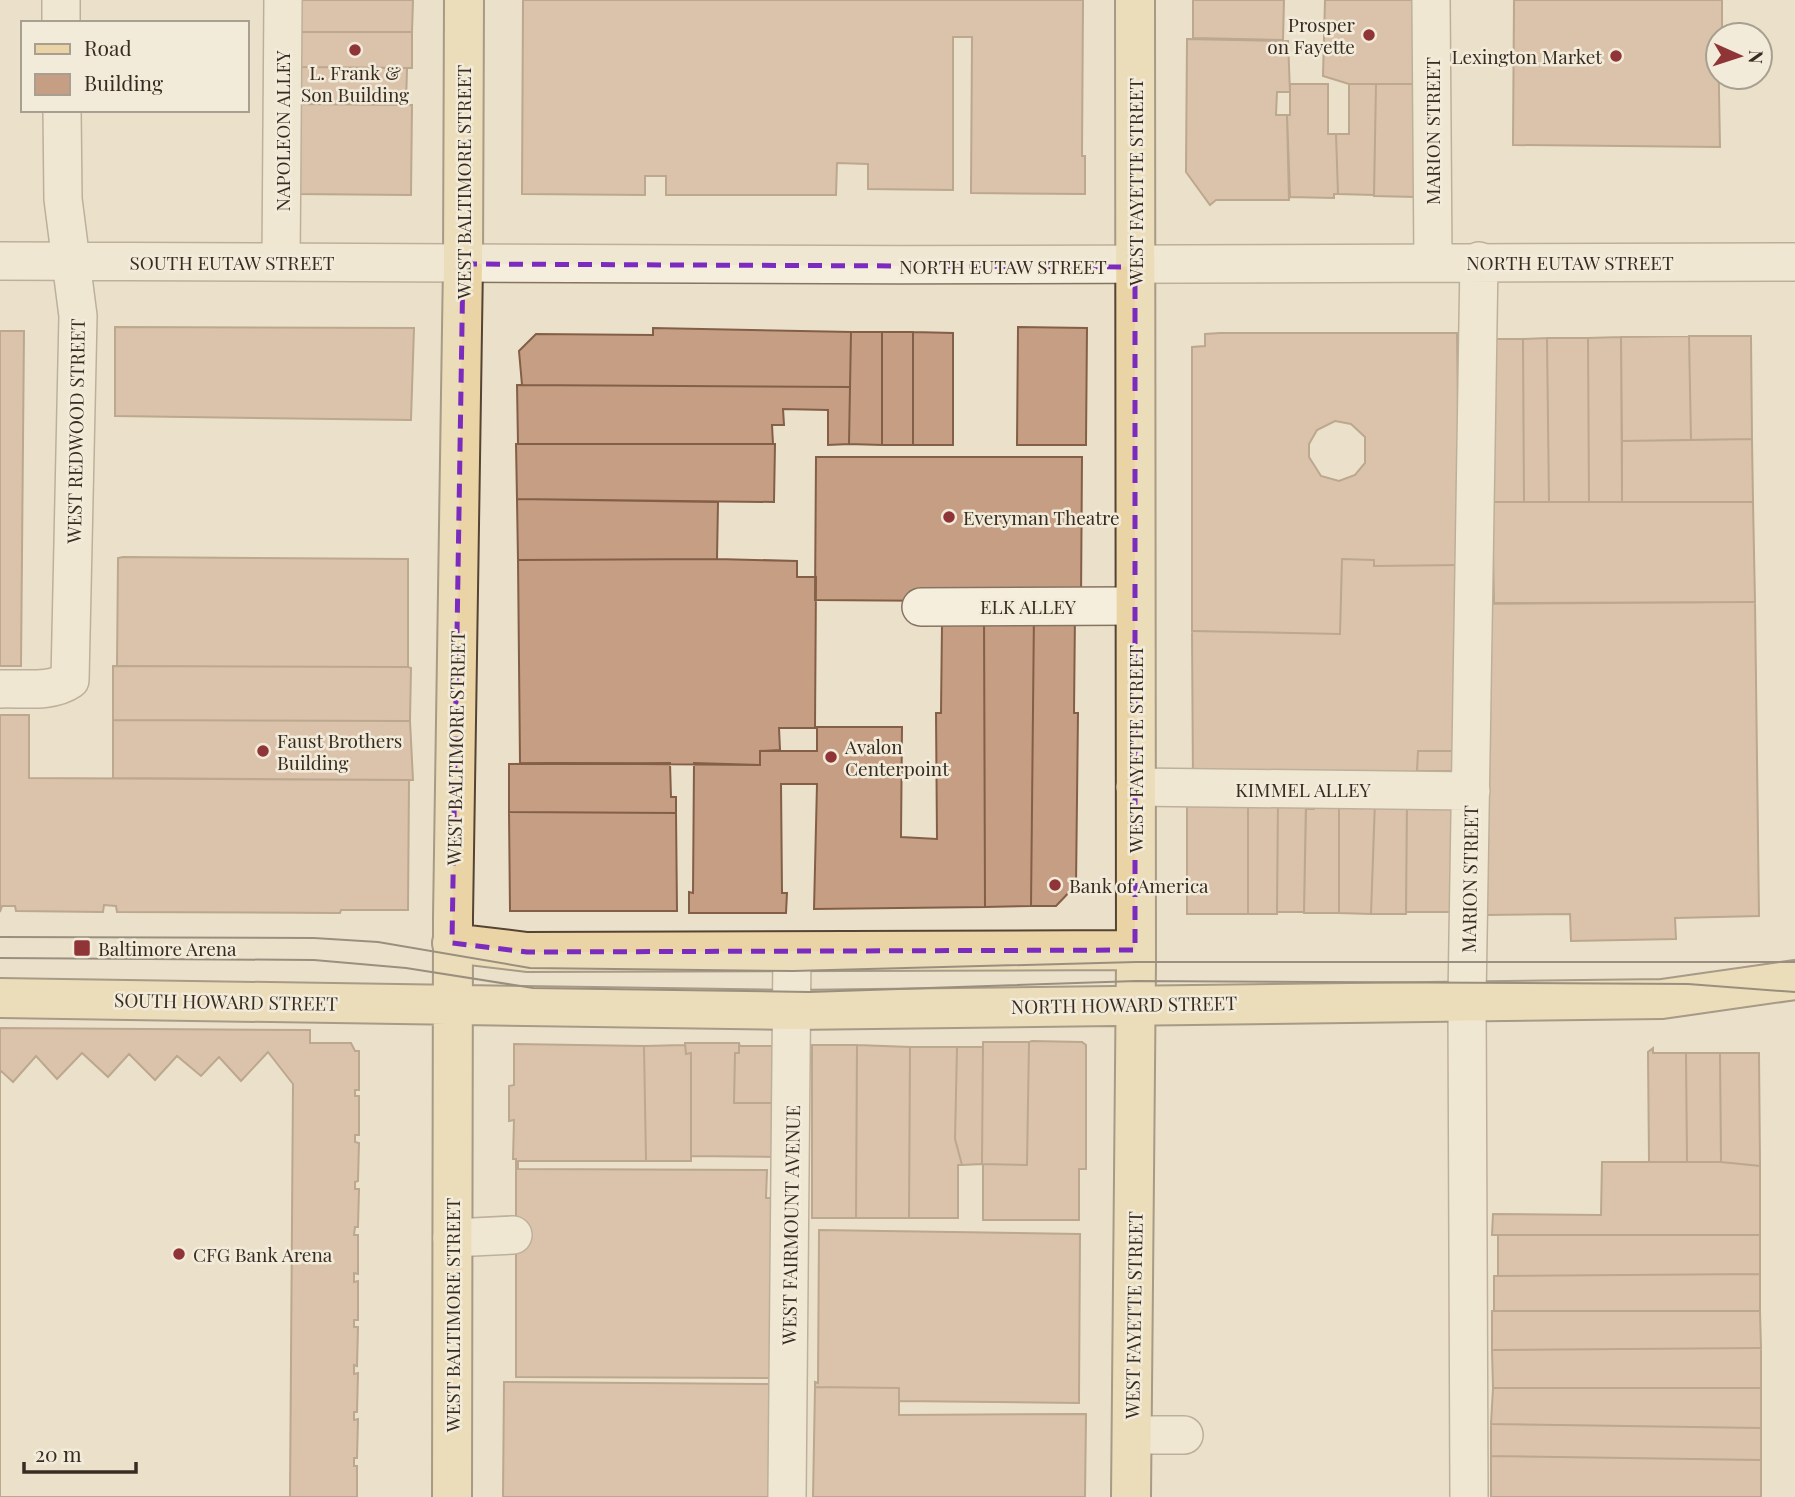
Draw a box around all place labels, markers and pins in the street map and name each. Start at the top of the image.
place label: Prosper on Fayette [1267,11,1356,59]
marker: Prosper on Fayette [1361,27,1377,43]
marker: L. Frank & Son Building [347,42,363,58]
place label: Lexington Market [1451,43,1602,69]
marker: Lexington Market [1608,48,1624,64]
place label: L. Frank & Son Building [301,59,409,107]
place label: Everyman Theatre [963,504,1120,530]
marker: Everyman Theatre [941,509,957,525]
place label: Faust Brothers Building [277,727,402,775]
place label: Avalon Centerpoint [844,733,949,781]
marker: Faust Brothers Building [255,743,271,759]
marker: Avalon Centerpoint [823,749,839,765]
place label: Bank of America [1069,872,1209,898]
marker: Bank of America [1047,877,1063,893]
place label: Baltimore Arena [98,935,237,961]
marker: Baltimore Arena [72,938,92,958]
place label: CFG Bank Arena [193,1241,333,1267]
marker: CFG Bank Arena [171,1246,187,1262]

